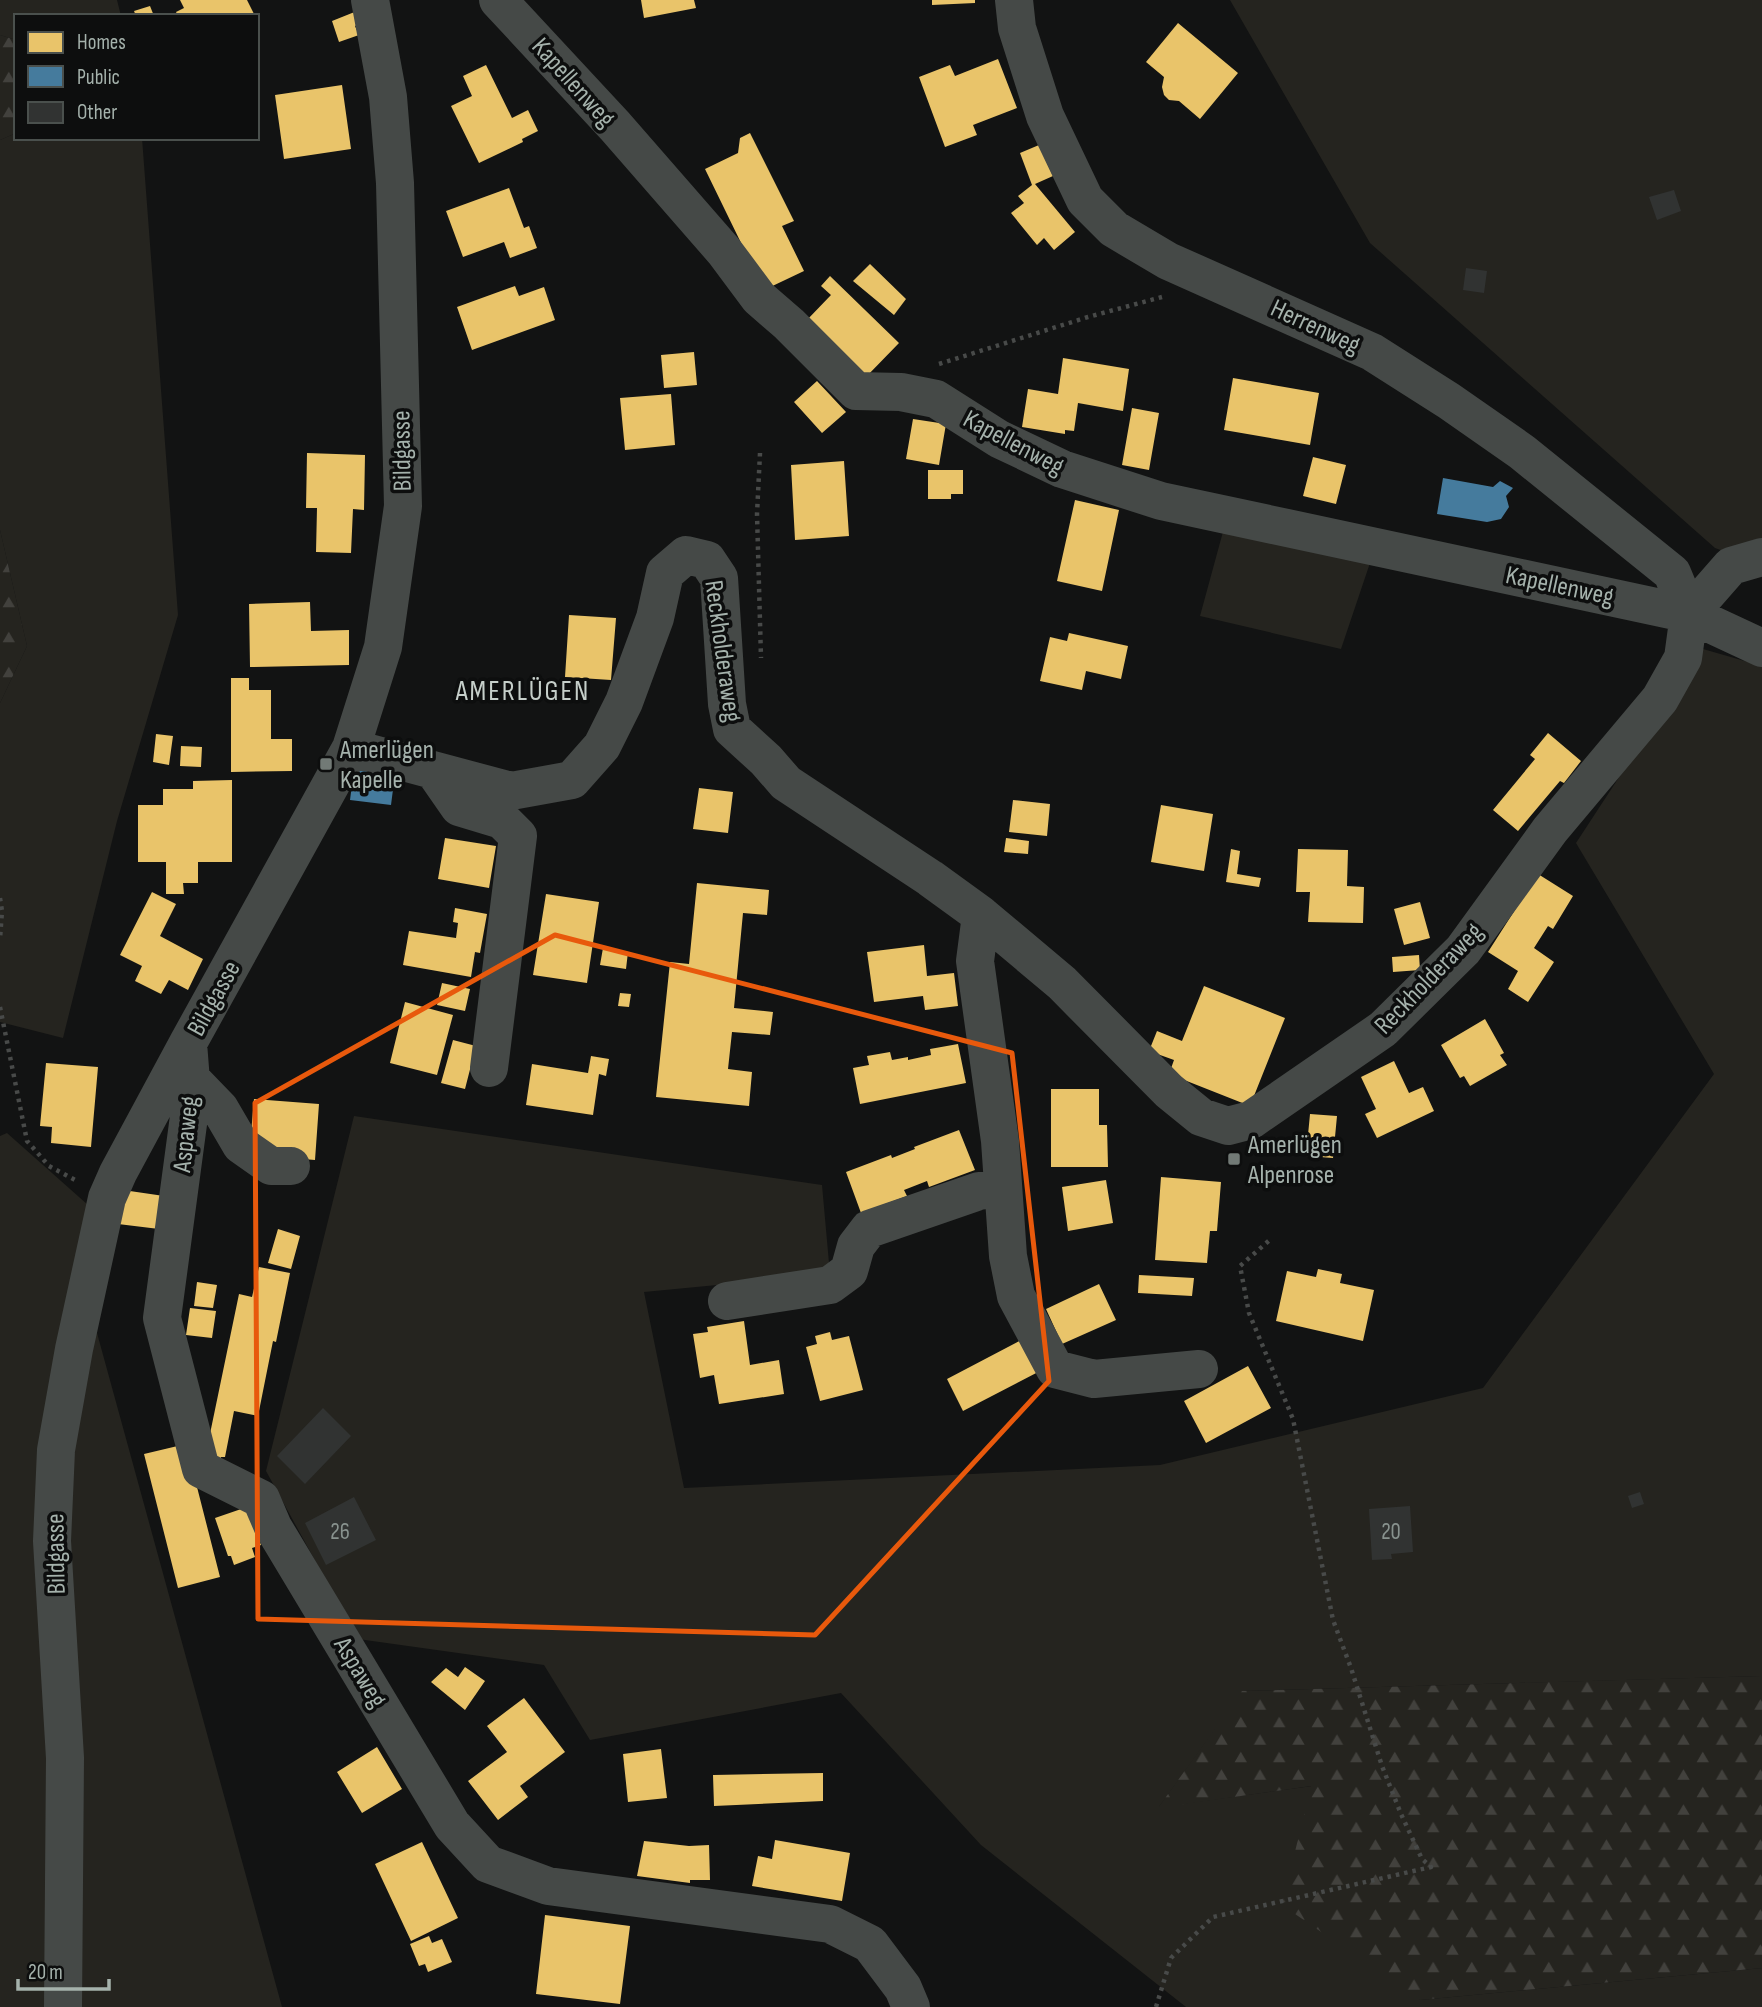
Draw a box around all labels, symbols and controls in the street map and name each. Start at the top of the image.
legend [14,14,259,140]
text: Homes [77,30,126,55]
street label: Kapellenweg [525,32,621,134]
text: Public [77,65,120,90]
text: Other [77,100,117,125]
street label: Herrenweg [1266,293,1365,361]
street label: Kapellenweg [958,404,1069,483]
street label: Bildgasse [386,410,419,492]
street label: Kapellenweg [1503,560,1616,613]
street label: Reckholderaweg [697,578,748,724]
district label: AMERLÜGEN [455,675,590,708]
place label: Amerlügen Kapelle [339,735,434,796]
marker: Amerlügen Kapelle [318,756,334,772]
street label: Reckholderaweg [1368,917,1490,1041]
street label: Bildgasse [181,956,247,1042]
street label: Aspaweg [167,1095,206,1175]
place label: Amerlügen Alpenrose [1247,1130,1342,1191]
marker: Amerlügen Alpenrose [1226,1151,1242,1167]
street label: Bildgasse [40,1513,73,1595]
house number: 26 [330,1518,350,1546]
house number: 20 [1381,1518,1401,1546]
street label: Aspaweg [326,1631,393,1714]
scale bar [18,1948,108,1992]
text: 20 m [28,1960,63,1985]

